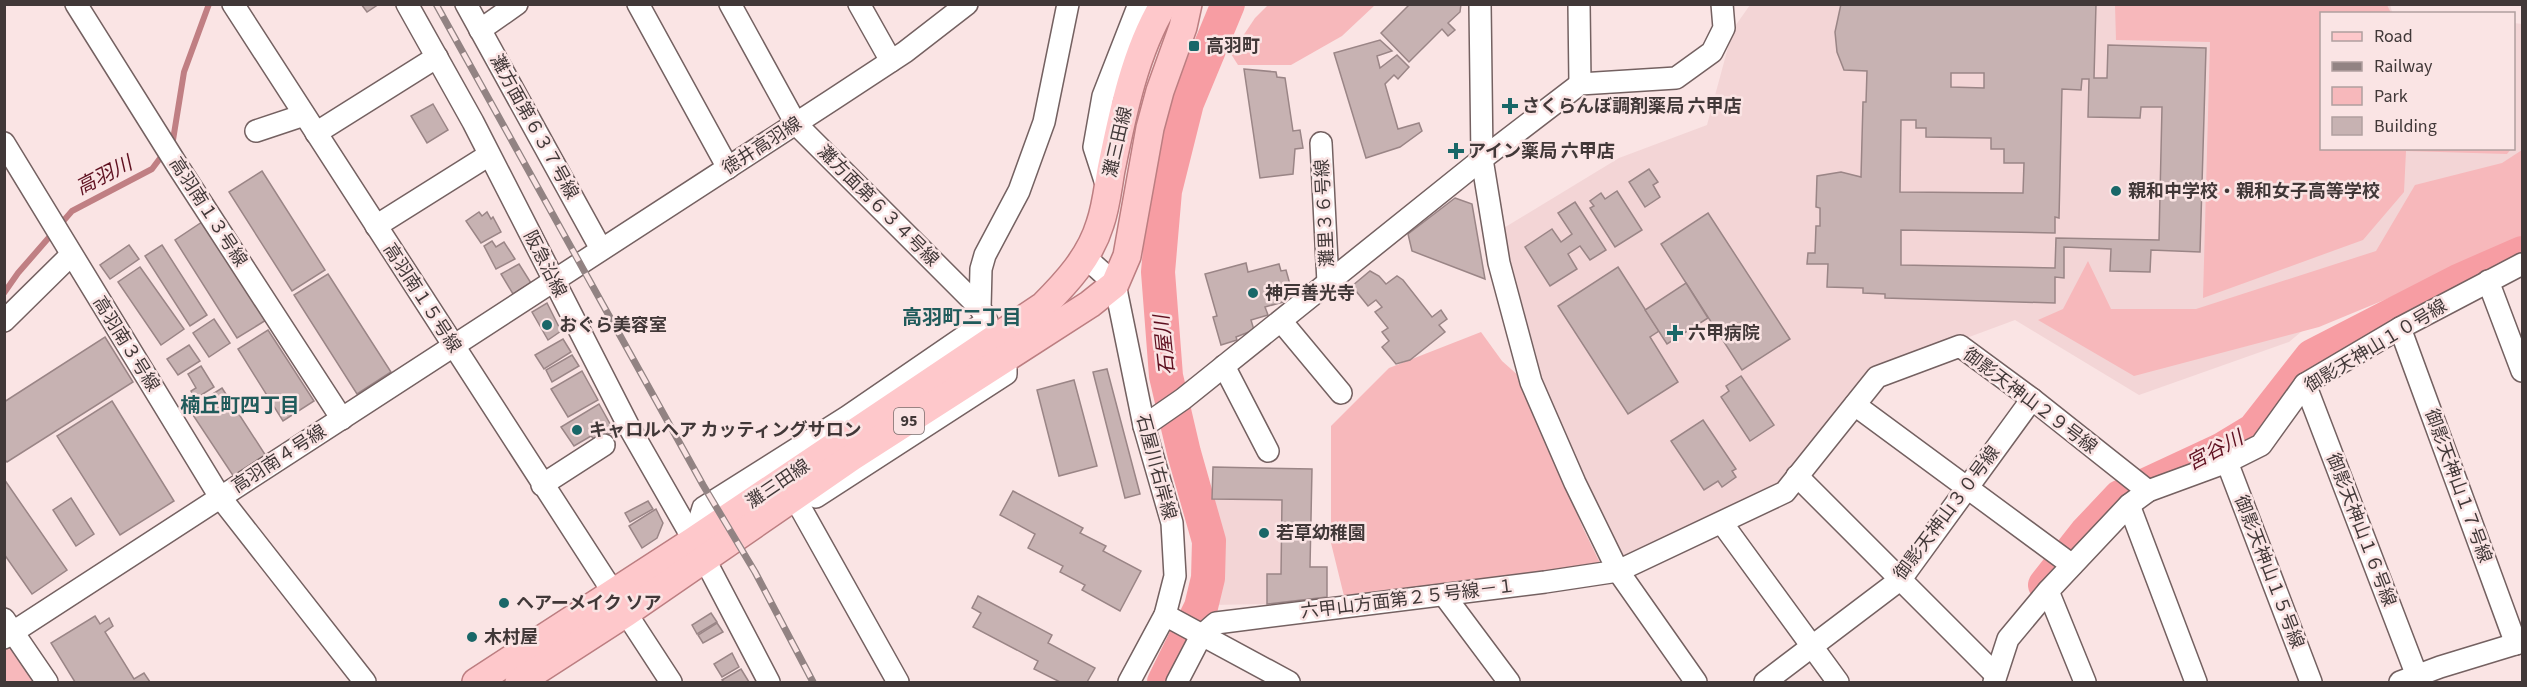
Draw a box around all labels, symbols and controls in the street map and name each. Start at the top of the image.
legend [2320,12,2515,150]
text: Road [2374,24,2413,49]
place label: 高羽町 [1206,34,1260,59]
marker: 高羽町 [1187,39,1201,53]
street label: 灘方面第６３７号線 [484,50,584,204]
text: Railway [2374,54,2433,79]
text: Park [2374,84,2408,109]
place label: さくらんぼ調剤薬局 六甲店 [1522,94,1742,119]
marker: さくらんぼ調剤薬局 六甲店 [1503,99,1517,113]
street label: 灘三田線 [1098,104,1138,180]
street label: 徳井高羽線 [717,111,807,181]
text: Building [2374,114,2437,139]
place label: アイン薬局 六甲店 [1468,139,1615,164]
street label: 灘方面第６３４号線 [812,140,944,272]
marker: アイン薬局 六甲店 [1449,144,1463,158]
water label: 高羽川 [71,149,139,202]
street label: 高羽南１３号線 [163,152,253,272]
street label: 灘里３６号線 [1310,158,1340,268]
place label: 親和中学校・親和女子高等学校 [2128,179,2380,204]
marker: 親和中学校・親和女子高等学校 [2109,184,2123,198]
street label: 阪急沿線 [518,226,572,302]
street label: 高羽南１５号線 [377,238,467,358]
place label: 神戸善光寺 [1265,281,1355,306]
marker: 神戸善光寺 [1246,286,1260,300]
street label: 高羽南３号線 [87,292,165,396]
street label: 御影天神山１０号線 [2300,294,2452,398]
district label: 高羽町二丁目 [902,304,1022,332]
water label: 石屋川 [1148,312,1182,376]
place label: おぐら美容室 [559,313,667,338]
marker: おぐら美容室 [540,318,554,332]
place label: 六甲病院 [1688,321,1760,346]
marker: 六甲病院 [1666,324,1684,342]
street label: 御影天神山２９号線 [1958,342,2102,460]
district label: 楠丘町四丁目 [180,392,300,420]
street label: 御影天神山１７号線 [2419,406,2497,566]
road number: 95 [894,408,924,434]
street label: 石屋川右岸線 [1130,412,1182,522]
place label: キャロルヘア カッティングサロン [589,418,862,443]
street label: 高羽南４号線 [227,419,331,499]
marker: キャロルヘア カッティングサロン [570,423,584,437]
water label: 宮谷川 [2182,424,2250,477]
street label: 御影天神山３０号線 [1888,441,2006,585]
street label: 御影天神山１６号線 [2320,450,2402,610]
street label: 灘三田線 [741,454,815,514]
street label: 御影天神山１５号線 [2228,492,2310,652]
place label: 若草幼稚園 [1276,521,1366,546]
marker: 若草幼稚園 [1257,526,1271,540]
street label: 六甲山方面第２５号線－１ [1299,573,1517,625]
place label: ヘアーメイク ソア [516,591,661,616]
marker: ヘアーメイク ソア [497,596,511,610]
place label: 木村屋 [484,625,538,650]
marker: 木村屋 [465,630,479,644]

